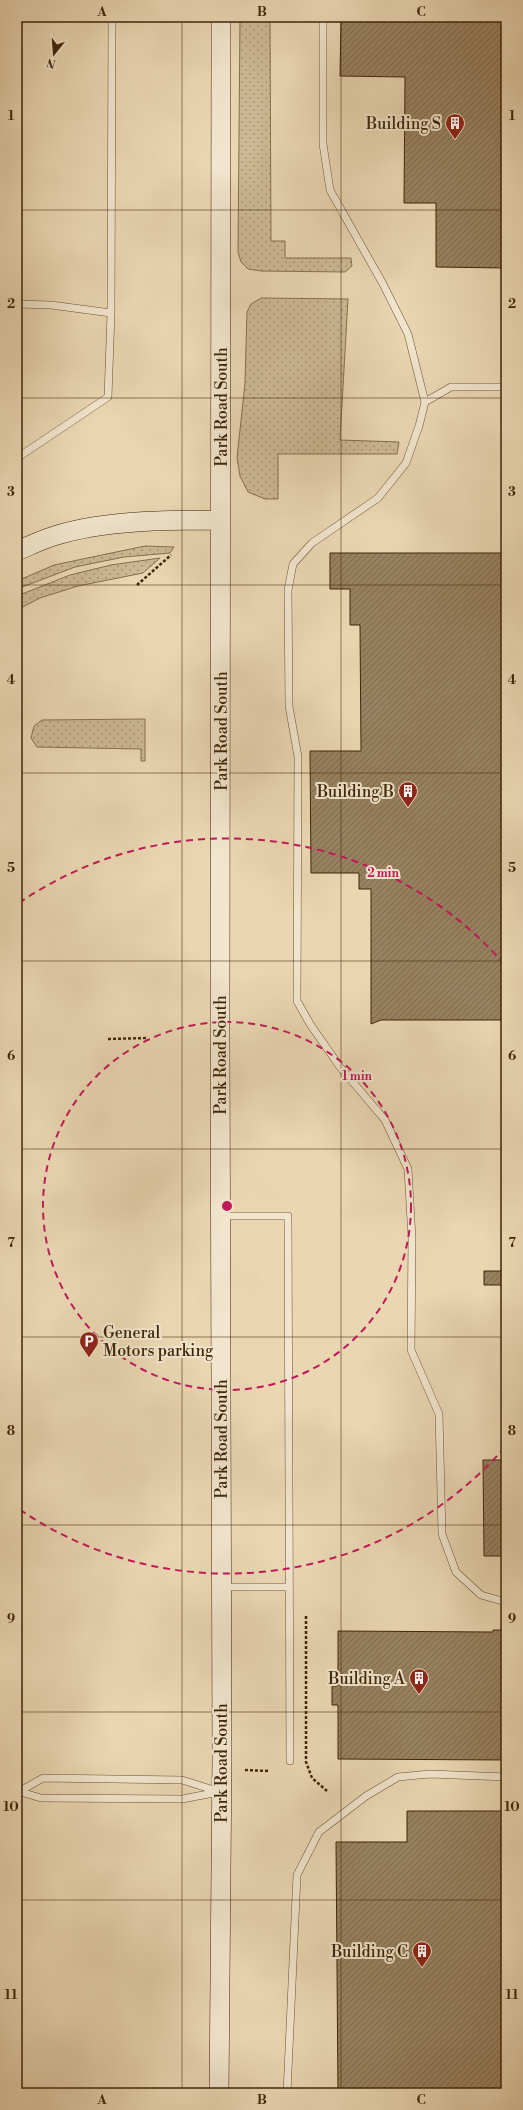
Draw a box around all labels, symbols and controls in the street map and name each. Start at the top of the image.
text: A [96,4,107,20]
text: B [257,4,267,20]
text: C [416,4,426,20]
north arrow [34,34,74,74]
text: N [45,55,58,71]
text: 1 [8,108,15,124]
text: 1 [509,108,516,124]
building icon: Building S [444,112,466,140]
place label: Building S [365,114,441,134]
text: 2 [7,296,15,312]
text: 2 [508,296,516,312]
street label: Park Road South [212,347,232,467]
text: 3 [7,484,15,500]
text: 3 [508,484,516,500]
street label: Park Road South [212,671,232,791]
text: 4 [7,672,16,688]
text: 4 [508,672,517,688]
building icon: Building B [397,780,419,808]
place label: Building B [316,782,394,802]
text: 5 [7,860,15,876]
text: 5 [508,860,516,876]
text: 2 min [367,866,399,881]
street label: Park Road South [211,995,231,1115]
text: 6 [7,1048,15,1064]
text: 6 [508,1048,516,1064]
text: 1 min [342,1069,373,1084]
centre of rings [220,1199,234,1213]
text: 7 [7,1235,15,1251]
text: 7 [508,1235,516,1251]
place label: General Motors parking [103,1323,214,1361]
parking icon: General Motors parking [78,1330,100,1358]
street label: Park Road South [212,1379,232,1499]
text: 8 [7,1423,15,1439]
text: 8 [508,1423,516,1439]
text: 9 [7,1611,15,1627]
text: 9 [508,1611,516,1627]
building icon: Building A [408,1667,430,1695]
place label: Building A [327,1669,406,1689]
street label: Park Road South [212,1703,232,1823]
text: 10 [3,1799,19,1815]
text: 10 [504,1799,520,1815]
building icon: Building C [411,1940,433,1968]
place label: Building C [330,1942,408,1962]
text: 11 [5,1987,18,2003]
text: 11 [506,1987,519,2003]
text: A [96,2092,107,2108]
text: B [257,2092,267,2108]
text: C [416,2092,426,2108]

